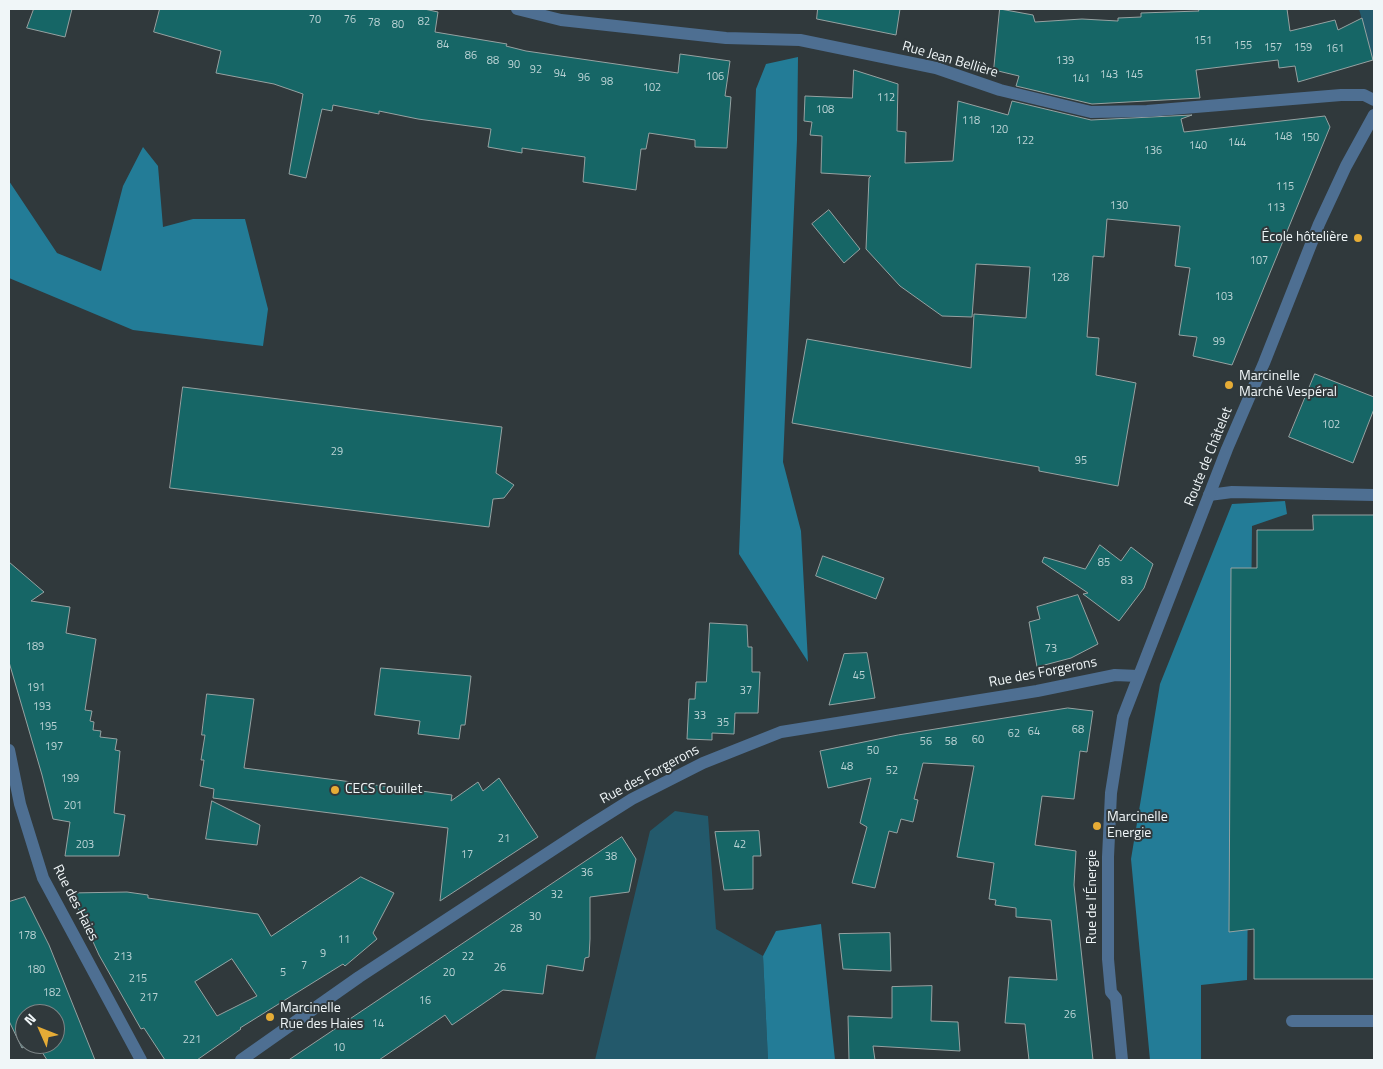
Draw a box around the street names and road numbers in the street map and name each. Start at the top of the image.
street label: Rue Jean Bellière [900,38,1000,82]
street label: Route de Châtelet [1181,405,1237,509]
street label: Rue des Forgerons [987,654,1099,692]
street label: Rue des Forgerons [598,742,702,808]
street label: Rue de l'Énergie [1085,850,1101,944]
street label: Rue des Haies [49,862,101,944]

